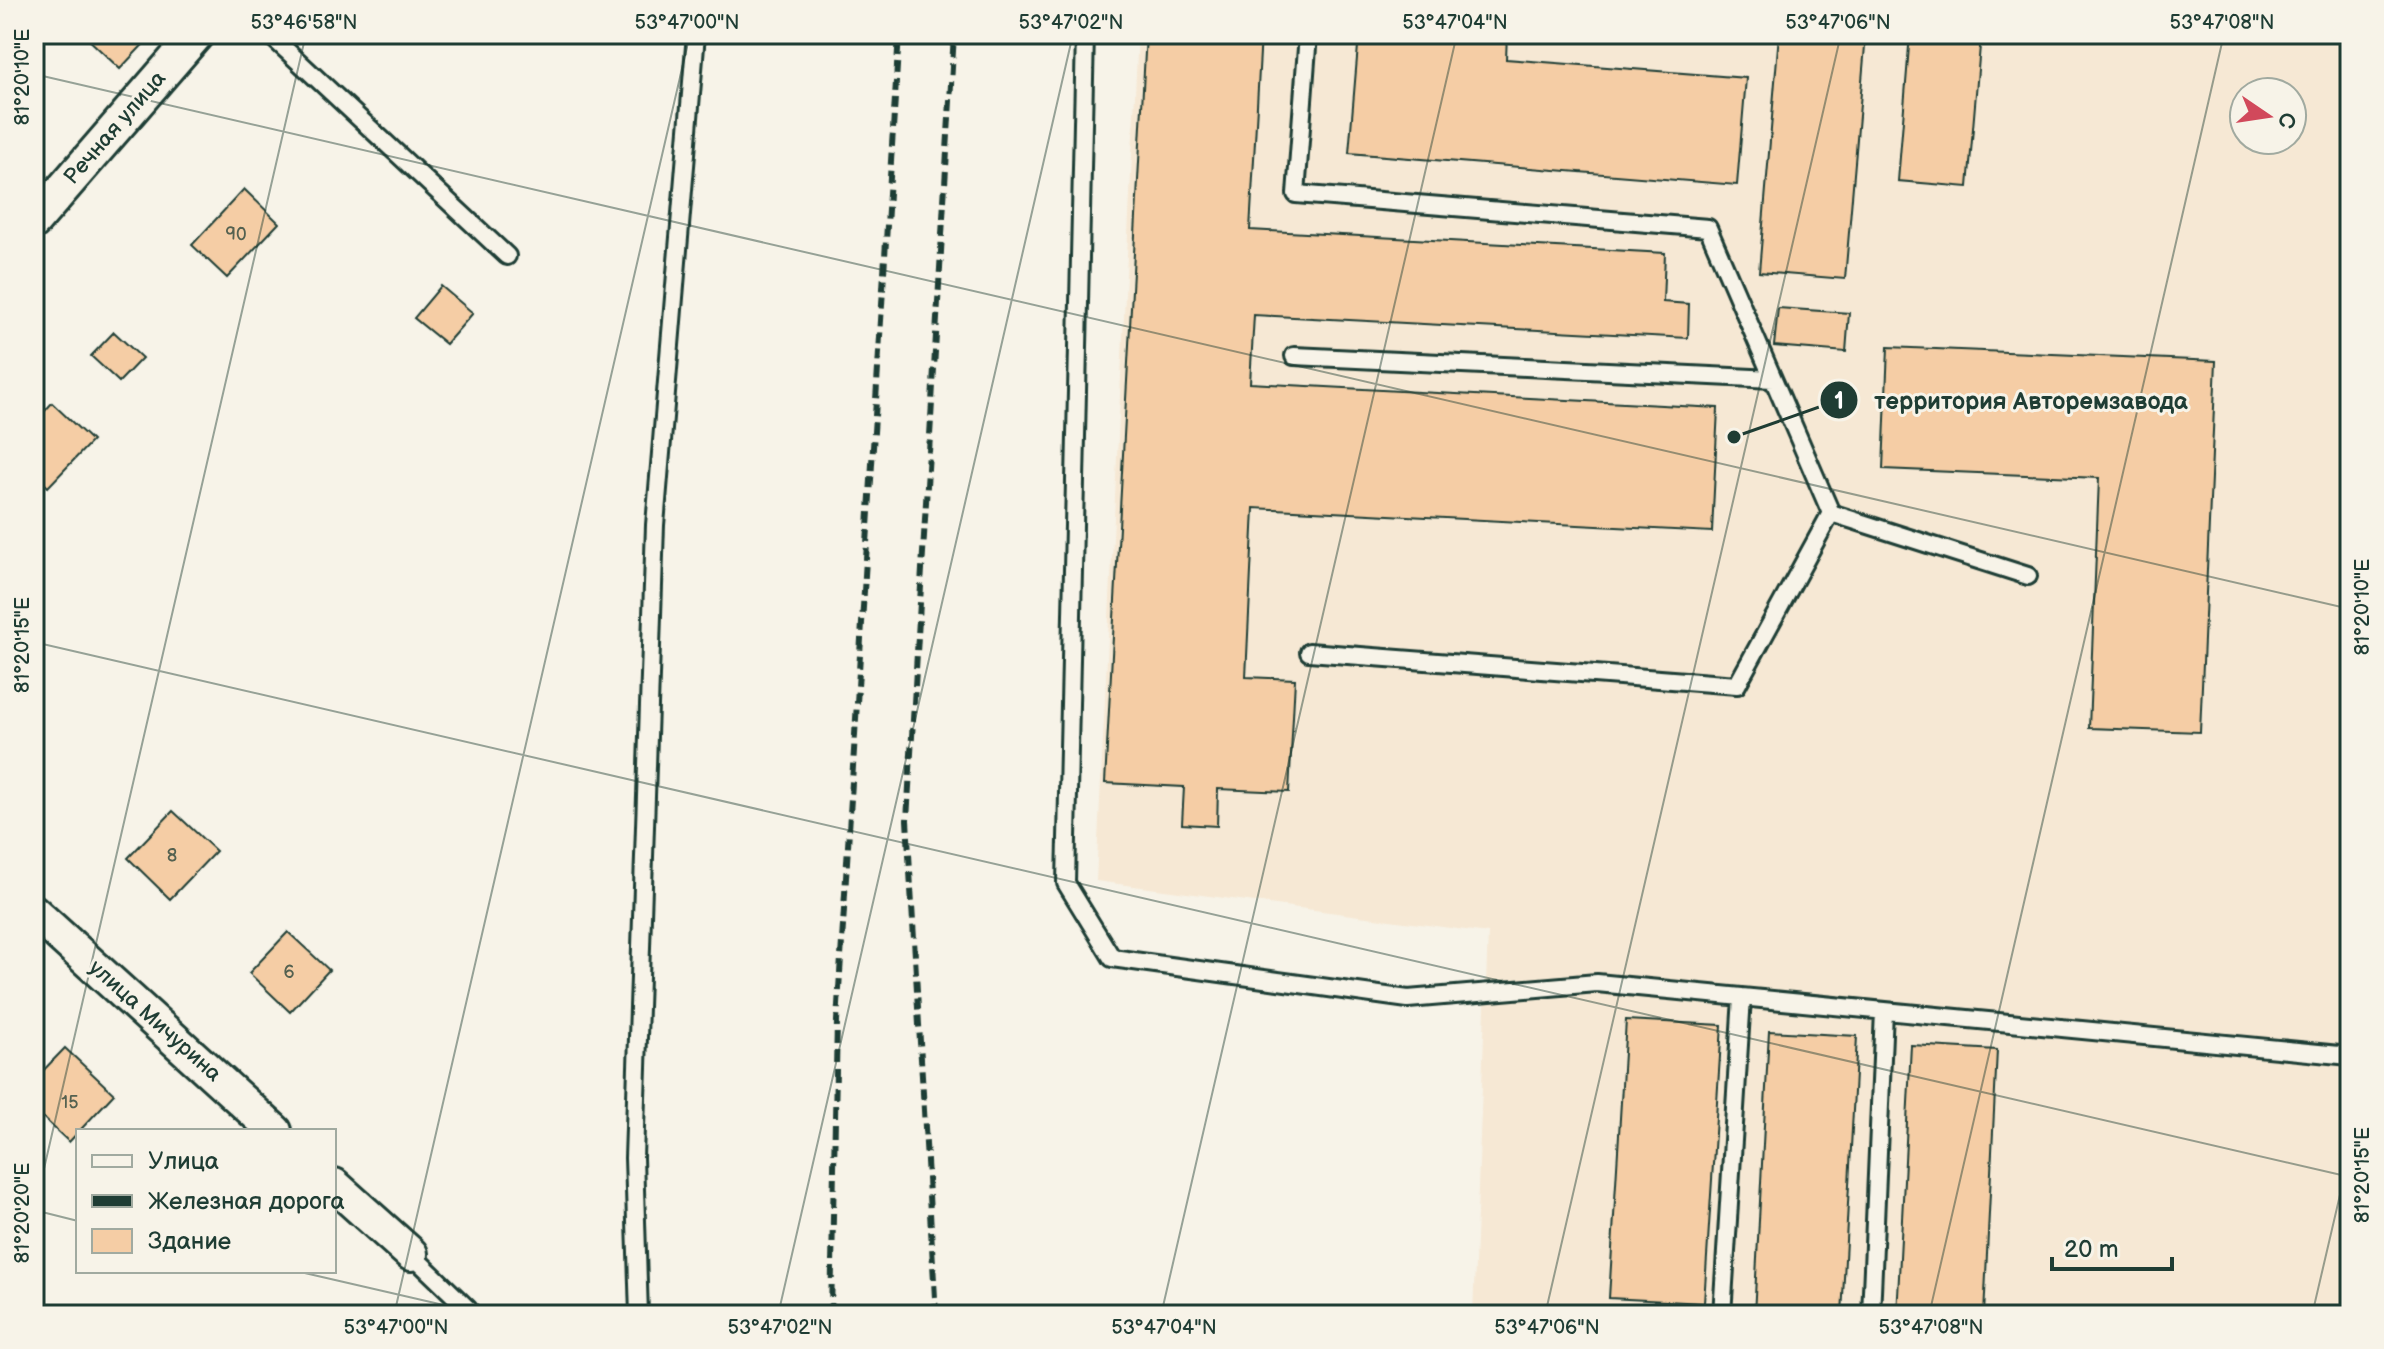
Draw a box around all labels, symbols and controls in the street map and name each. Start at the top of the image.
text: 53°46'58"N [250,11,358,35]
text: 53°47'00"N [634,11,740,35]
text: 53°47'02"N [1018,11,1124,35]
text: 53°47'04"N [1402,11,1508,35]
text: 53°47'06"N [1785,11,1891,35]
text: 53°47'08"N [2170,11,2275,35]
text: 81°20'10"E [11,29,35,125]
street label: Речная улица [58,66,172,190]
north arrow [2228,76,2308,156]
text: С [2271,110,2301,131]
house number: 90 [226,224,247,245]
callout: территория Авторемзавода [1819,376,2204,424]
text: 1 [1834,387,1844,416]
text: территория Авторемзавода [1874,387,2189,416]
text: 81°20'10"E [2351,559,2375,655]
text: 81°20'15"E [11,597,35,693]
house number: 8 [167,845,177,866]
street label: улица Мичурина [83,954,227,1088]
house number: 6 [284,962,295,983]
house number: 15 [61,1092,79,1113]
text: 81°20'15"E [2351,1127,2375,1223]
legend [76,1129,336,1273]
text: Улица [148,1147,219,1176]
text: 81°20'20"E [11,1163,35,1263]
text: Железная дорога [148,1187,345,1216]
scale bar [2052,1221,2172,1271]
text: Здание [148,1227,231,1256]
text: 20 m [2064,1235,2119,1264]
text: 53°47'00"N [343,1316,449,1340]
text: 53°47'02"N [727,1316,833,1340]
text: 53°47'04"N [1111,1316,1217,1340]
text: 53°47'06"N [1494,1316,1600,1340]
text: 53°47'08"N [1879,1316,1984,1340]

